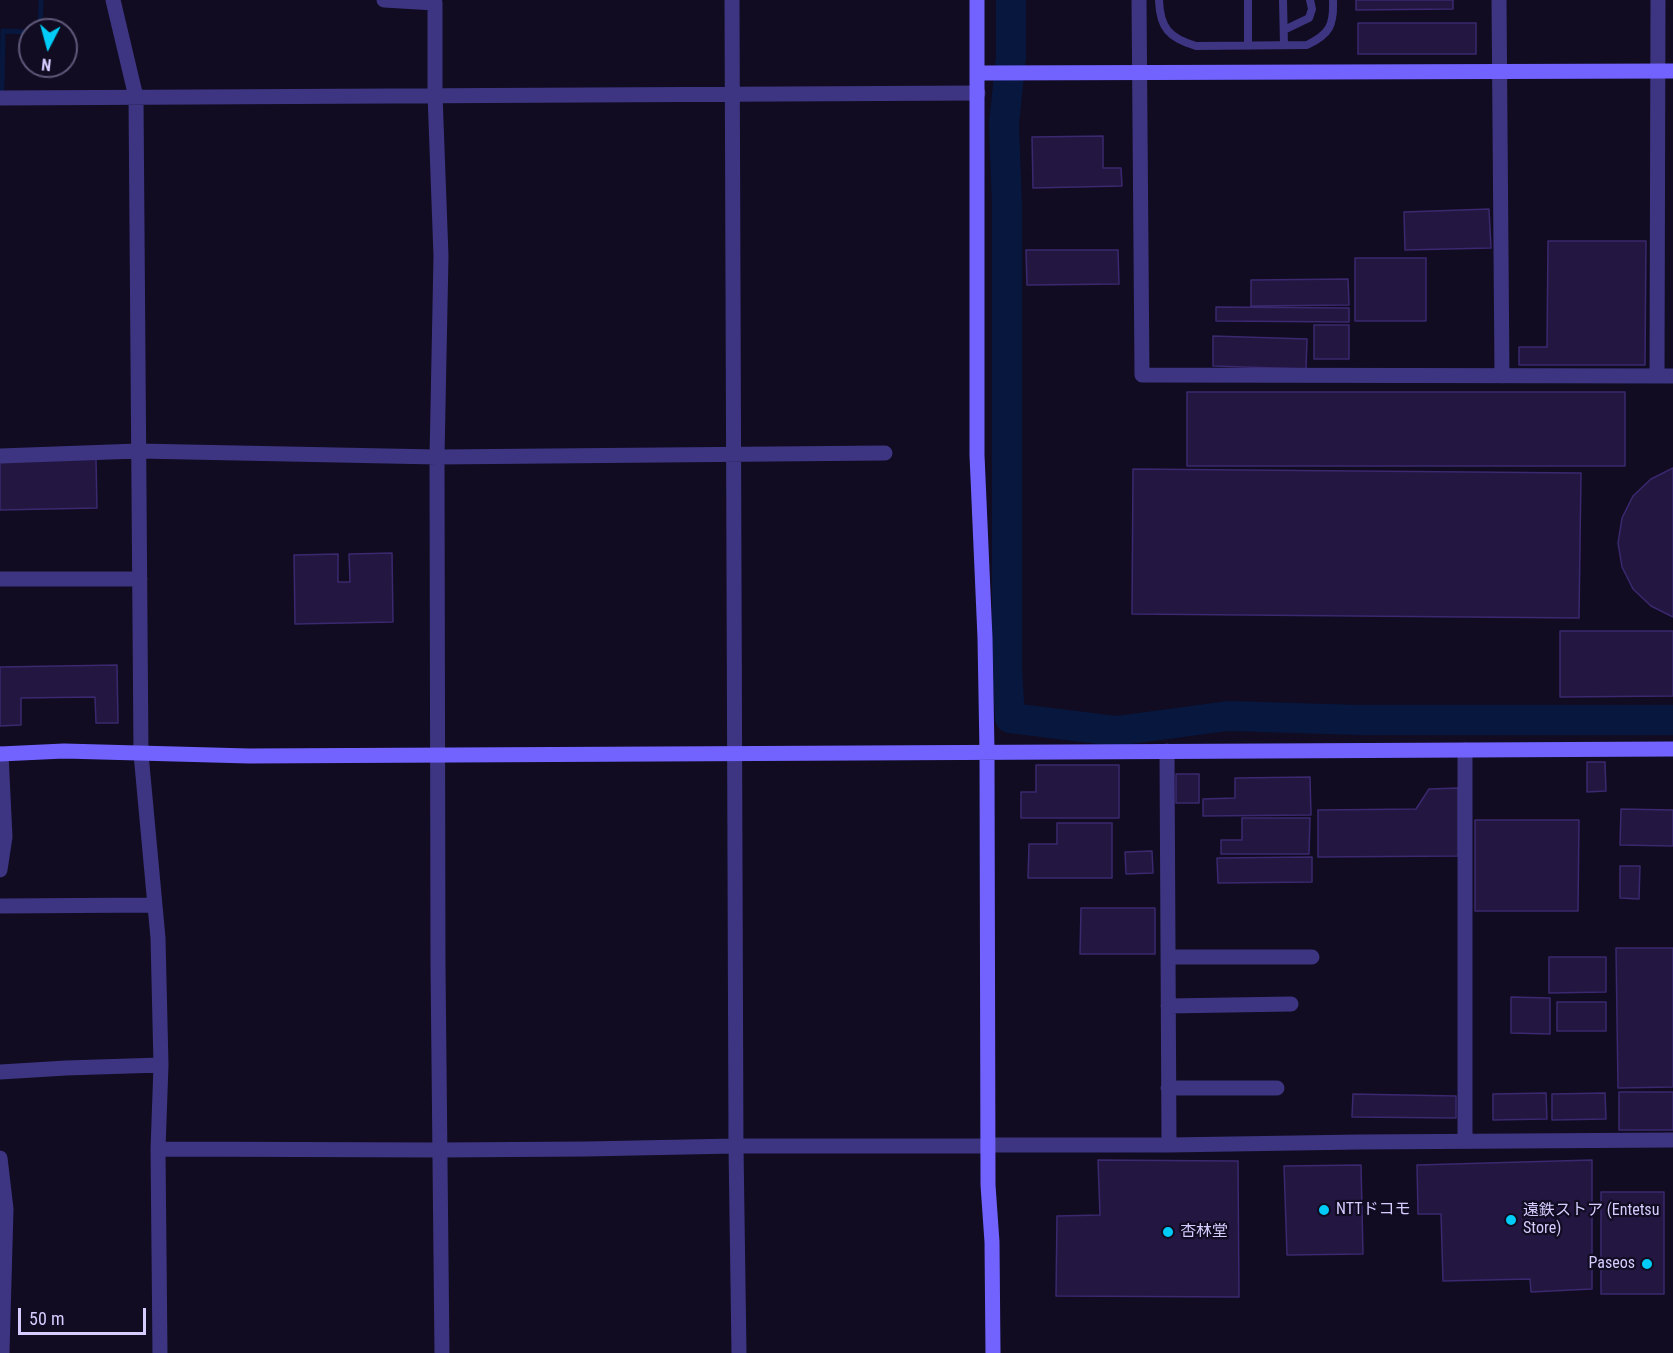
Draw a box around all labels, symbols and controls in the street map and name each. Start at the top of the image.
north arrow [18,18,78,78]
text: N [40,54,52,74]
place label: NTTドコモ [1336,1200,1410,1220]
place label: 遠鉄ストア (Entetsu Store) [1523,1201,1659,1239]
marker: NTTドコモ [1317,1203,1331,1217]
marker: 遠鉄ストア (Entetsu Store) [1504,1213,1518,1227]
place label: 杏林堂 [1180,1222,1228,1242]
marker: 杏林堂 [1161,1225,1175,1239]
place label: Paseos [1588,1254,1635,1274]
marker: Paseos [1640,1257,1654,1271]
scale bar [21,1296,148,1334]
text: 50 m [29,1308,64,1329]

